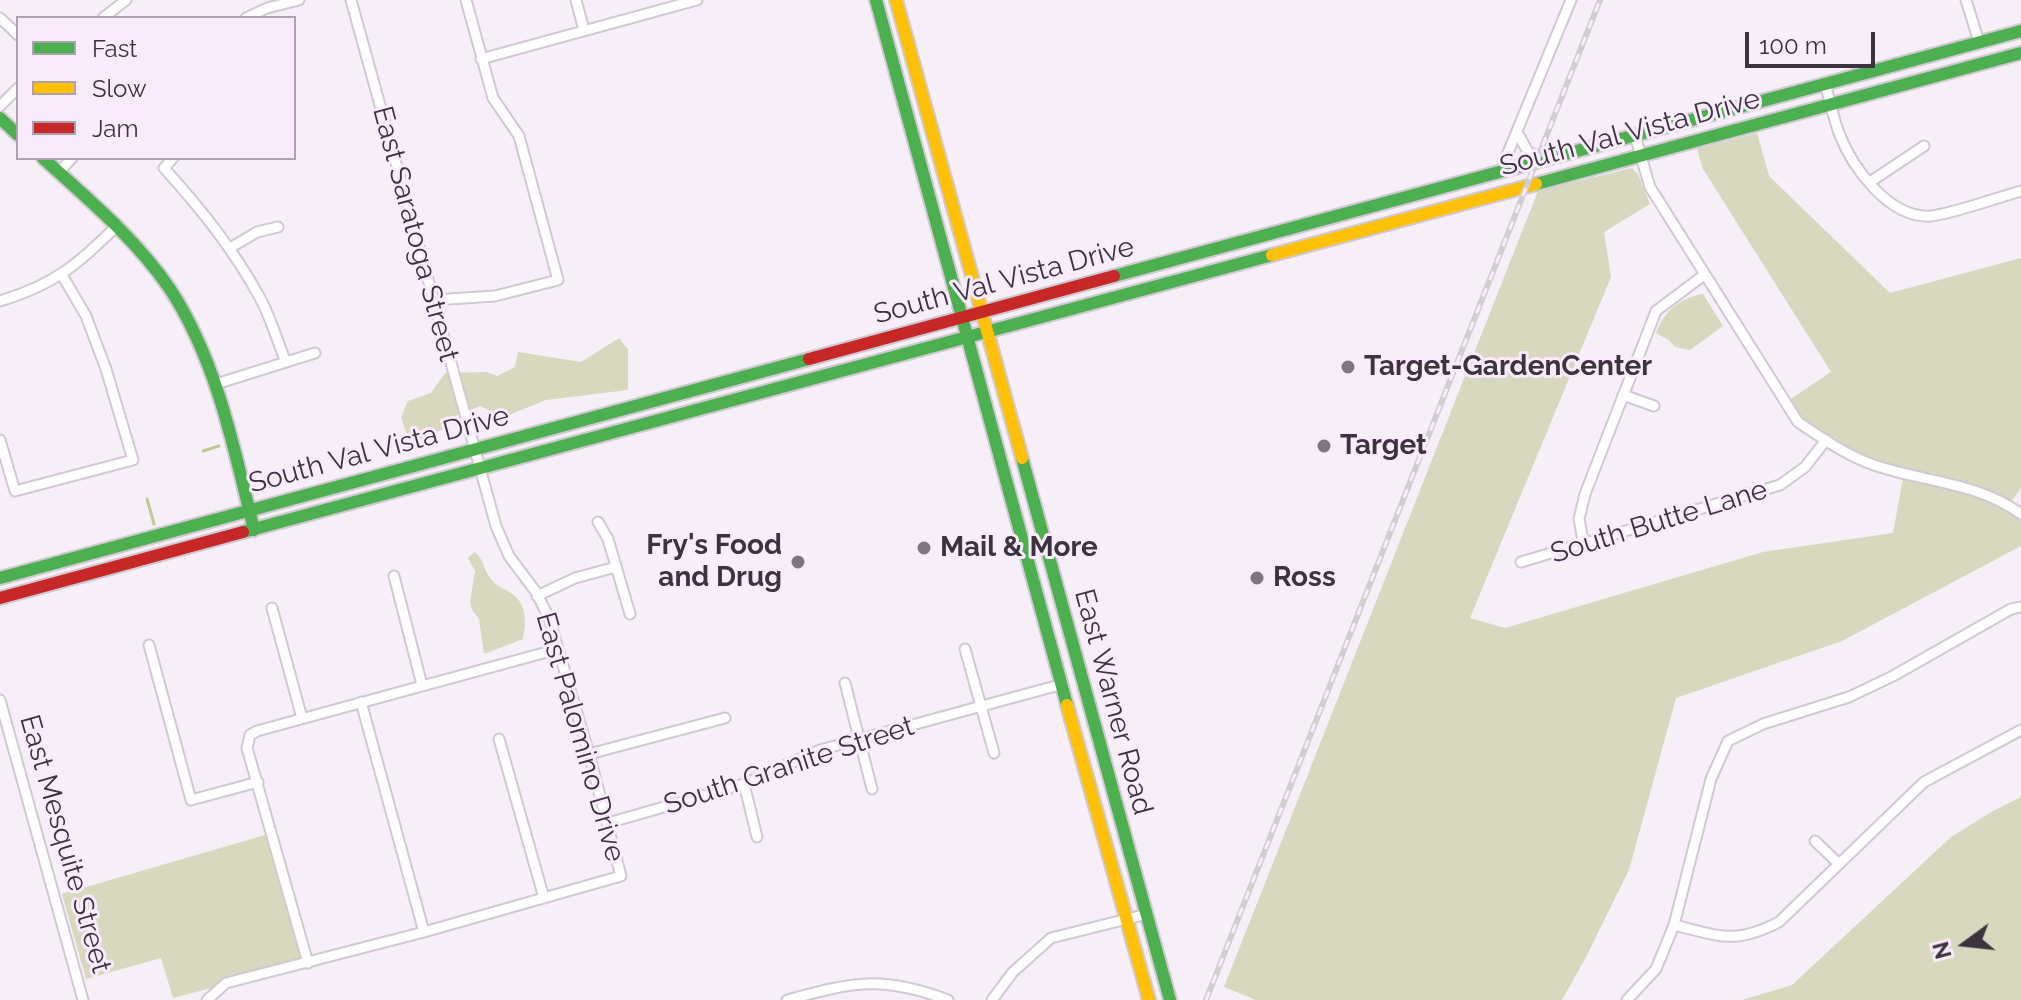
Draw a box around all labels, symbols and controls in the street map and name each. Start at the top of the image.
legend [16,16,296,160]
scale bar [1749,16,1879,66]
text: 100 m [1759,31,1827,60]
text: Fast [92,34,137,63]
text: Slow [92,74,146,103]
street label: South Val Vista Drive [1496,82,1764,184]
street label: East Saratoga Street [365,103,465,365]
text: Jam [92,114,138,143]
street label: South Val Vista Drive [870,230,1138,332]
place label: Target-GardenCenter [1364,350,1652,384]
marker: Target-GardenCenter [1339,358,1357,376]
street label: South Val Vista Drive [245,399,513,501]
place label: Target [1340,429,1427,463]
marker: Target [1315,437,1333,455]
street label: South Butte Lane [1547,473,1771,571]
place label: Fry's Food and Drug [646,529,782,595]
place label: Mail & More [940,531,1098,565]
marker: Mail & More [915,539,933,557]
marker: Fry's Food and Drug [789,553,807,571]
place label: Ross [1273,561,1336,595]
marker: Ross [1248,569,1266,587]
street label: East Warner Road [1067,586,1159,818]
street label: East Palomino Drive [528,608,632,866]
street label: South Granite Street [660,710,918,822]
street label: East Mesquite Street [12,711,118,977]
north arrow [1925,904,2005,984]
text: N [1927,939,1957,962]

